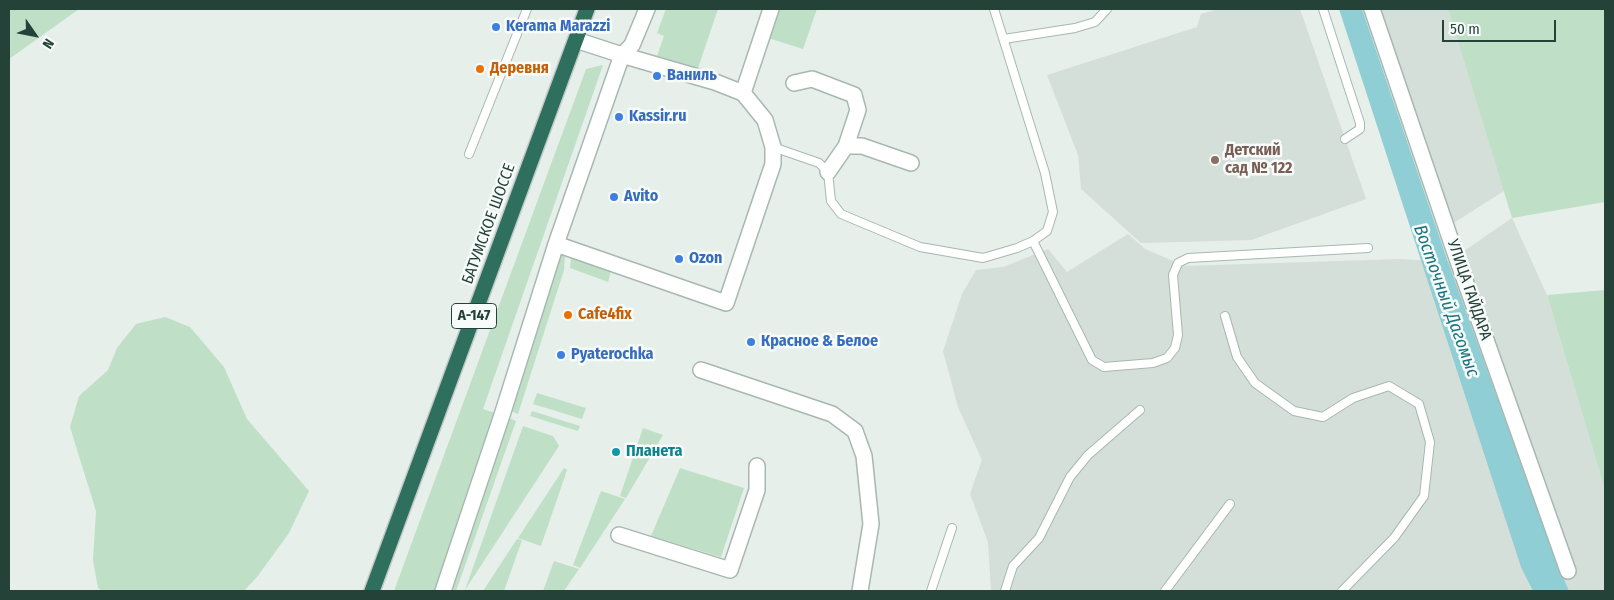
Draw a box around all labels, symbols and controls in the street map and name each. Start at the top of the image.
north arrow [10,10,60,60]
scale bar [1444,10,1558,42]
place label: Kerama Marazzi [506,17,610,37]
text: 50 m [1450,20,1480,38]
marker: Kerama Marazzi [490,21,502,33]
text: N [39,35,57,52]
place label: Деревня [490,59,549,79]
marker: Деревня [474,63,486,75]
place label: Ваниль [667,66,717,86]
marker: Ваниль [651,70,663,82]
place label: Kassir.ru [629,107,686,127]
marker: Kassir.ru [613,111,625,123]
place label: Детский сад № 122 [1225,141,1293,179]
marker: Детский сад № 122 [1209,154,1221,166]
street label: БАТУМСКОЕ ШОССЕ [458,161,520,287]
place label: Avito [624,187,658,207]
marker: Avito [608,191,620,203]
water label: Восточный Дагомыс [1408,222,1484,380]
street label: УЛИЦА ГАЙДАРА [1443,237,1495,343]
place label: Ozon [689,249,722,269]
marker: Ozon [673,253,685,265]
road number: А-147 [452,304,496,328]
place label: Cafe4fix [578,305,632,325]
marker: Cafe4fix [562,309,574,321]
place label: Красное & Белое [761,332,878,352]
marker: Красное & Белое [745,336,757,348]
place label: Pyaterochka [571,345,654,365]
marker: Pyaterochka [555,349,567,361]
place label: Планета [626,442,682,462]
marker: Планета [610,446,622,458]

